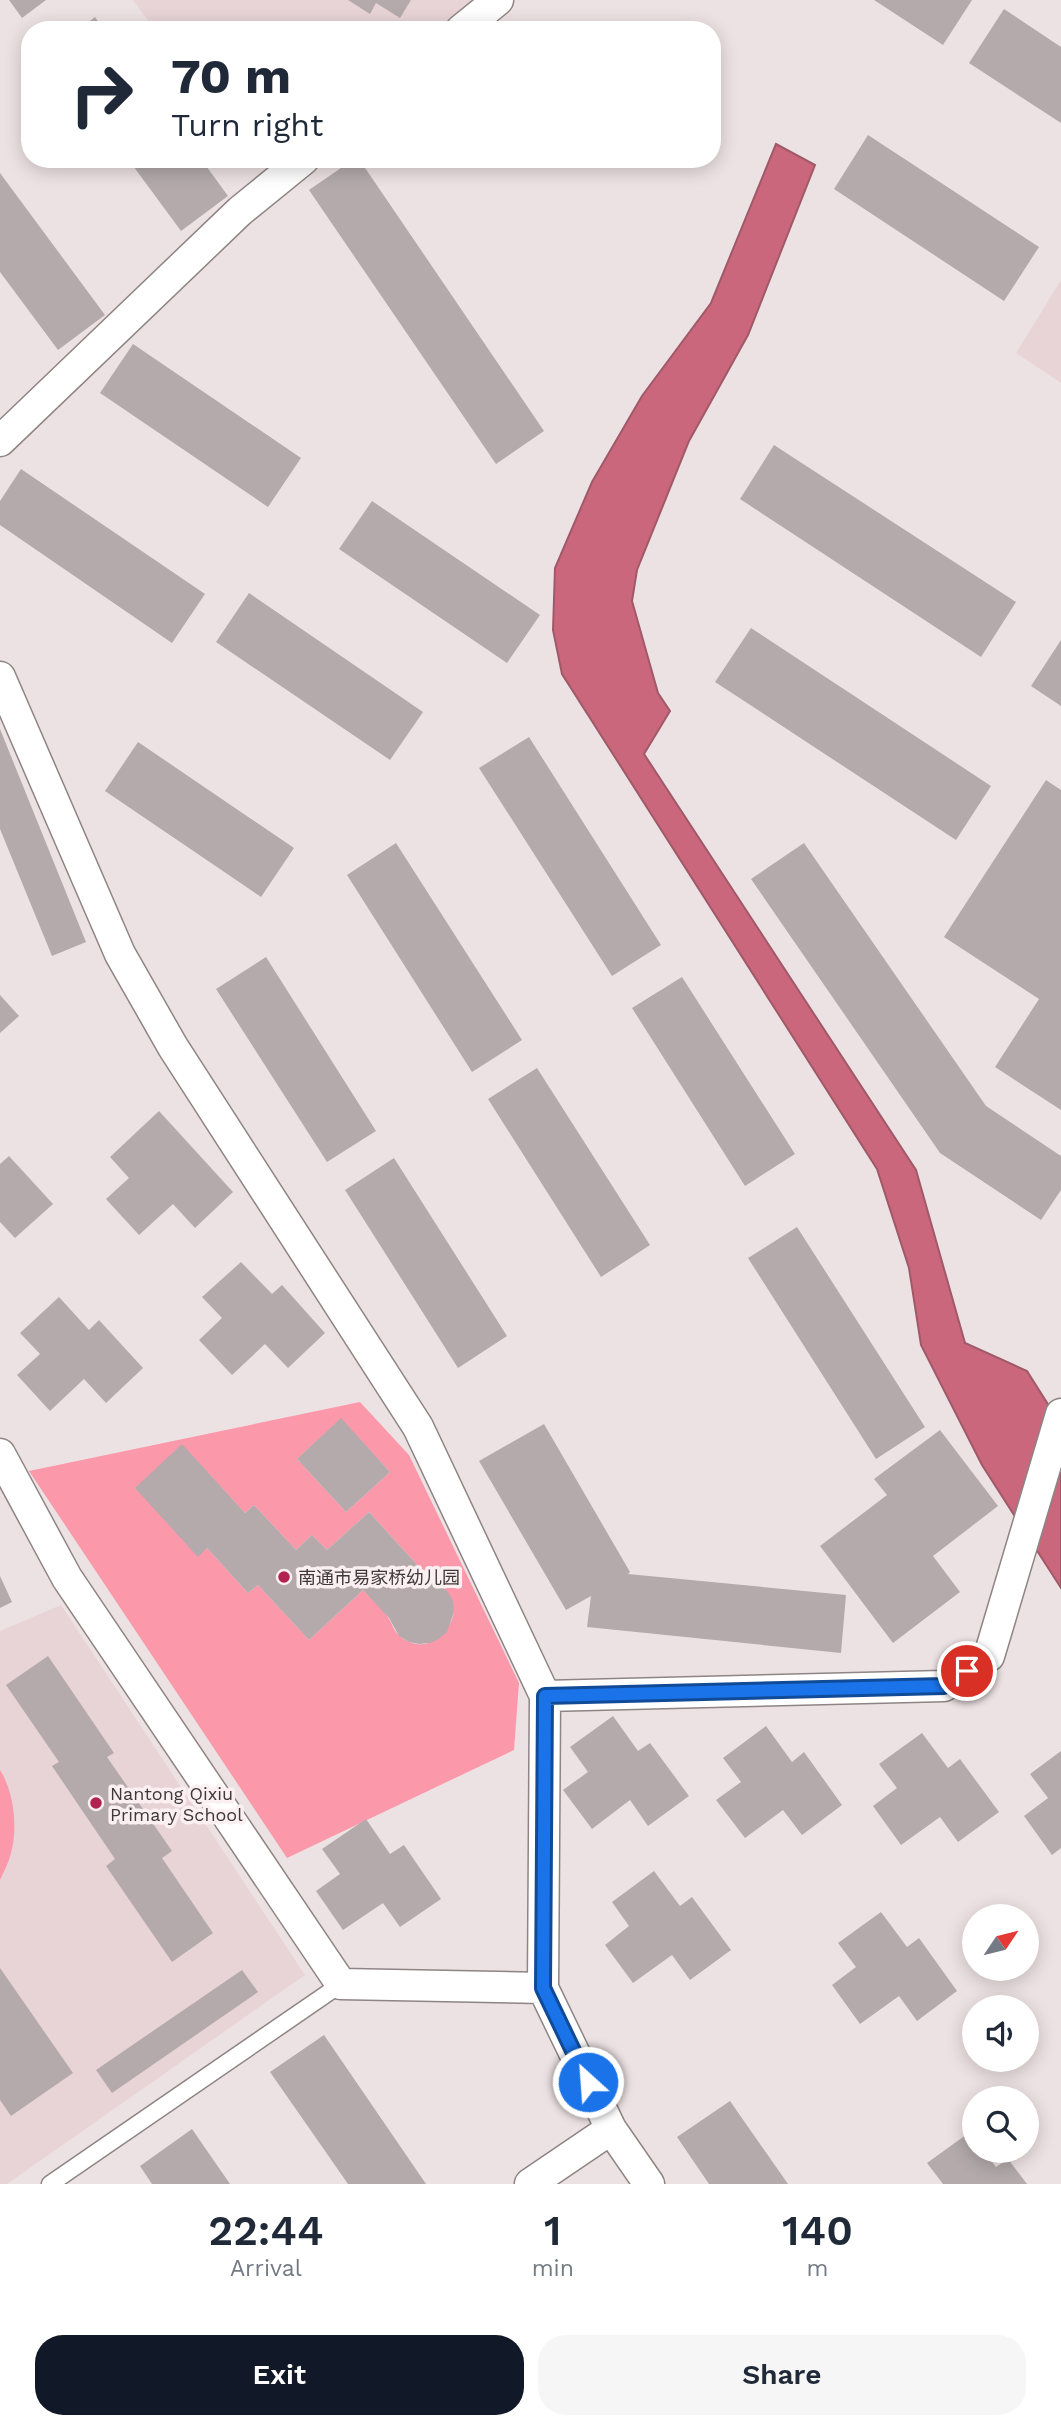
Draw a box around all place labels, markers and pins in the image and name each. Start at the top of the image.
place label: 南通市易家桥幼儿园 [298,1567,460,1588]
marker: 南通市易家桥幼儿园 [276,1569,292,1585]
pin [937,1641,997,1701]
place label: Nantong Qixiu Primary School [110,1783,243,1825]
marker: Nantong Qixiu Primary School [88,1795,104,1811]

